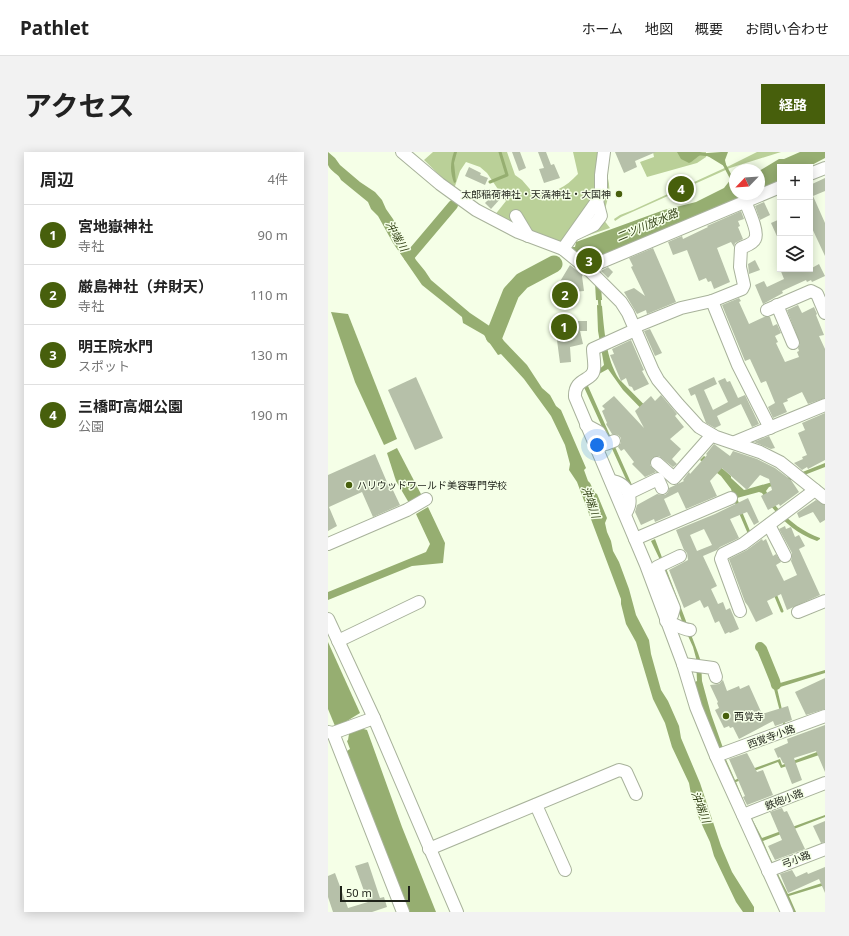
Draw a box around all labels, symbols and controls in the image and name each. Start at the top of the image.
text: Pathlet [20,15,89,41]
text: ホーム [581,19,623,38]
text: 地図 [645,19,673,38]
text: 概要 [695,19,723,38]
text: お問い合わせ [745,19,829,38]
button: 経路 [761,84,825,124]
text: アクセス [24,86,135,124]
north arrow [729,164,765,200]
map controls [777,164,813,272]
button: + [777,164,813,200]
text: 周辺 [40,168,74,191]
text: 4件 [268,170,288,188]
pin: 4 [668,174,694,204]
place label: 太郎稲荷神社・天満神社・大国神 [461,187,611,201]
marker: 太郎稲荷神社・天満神社・大国神 [614,189,624,199]
button: − [777,200,813,236]
water label: 二ツ川放水路 [613,204,681,244]
text: 宮地嶽神社 [78,216,153,236]
water label: 沖端川 [383,218,412,255]
text: 1 [49,226,57,244]
text: 90 m [258,226,288,244]
button: layers [777,236,813,272]
text: 寺社 [78,237,104,255]
pin: 3 [576,246,602,276]
text: 厳島神社（弁財天） [78,276,213,296]
pin: 2 [552,280,578,310]
text: 2 [49,286,57,304]
text: 110 m [250,286,288,304]
text: 寺社 [78,297,104,315]
pin: 1 [551,312,577,342]
text: 明王院水門 [78,336,153,356]
text: 3 [49,346,57,364]
text: 130 m [250,346,288,364]
text: スポット [78,357,130,375]
text: 三橋町高畑公園 [78,396,183,416]
text: 4 [49,406,57,424]
text: 190 m [250,406,288,424]
text: 公園 [78,417,104,435]
your location [587,435,607,455]
place label: ハリウッドワールド美容専門学校 [357,478,507,492]
marker: ハリウッドワールド美容専門学校 [344,480,354,490]
water label: 沖端川 [579,484,604,521]
place label: 西覚寺 [734,709,764,723]
marker: 西覚寺 [721,711,731,721]
street label: 西覚寺小路 [745,721,797,751]
street label: 鉄砲小路 [763,785,805,813]
water label: 沖端川 [689,789,715,826]
street label: 弓小路 [780,847,812,871]
scale bar [340,884,410,903]
text: 50 m [346,885,372,900]

